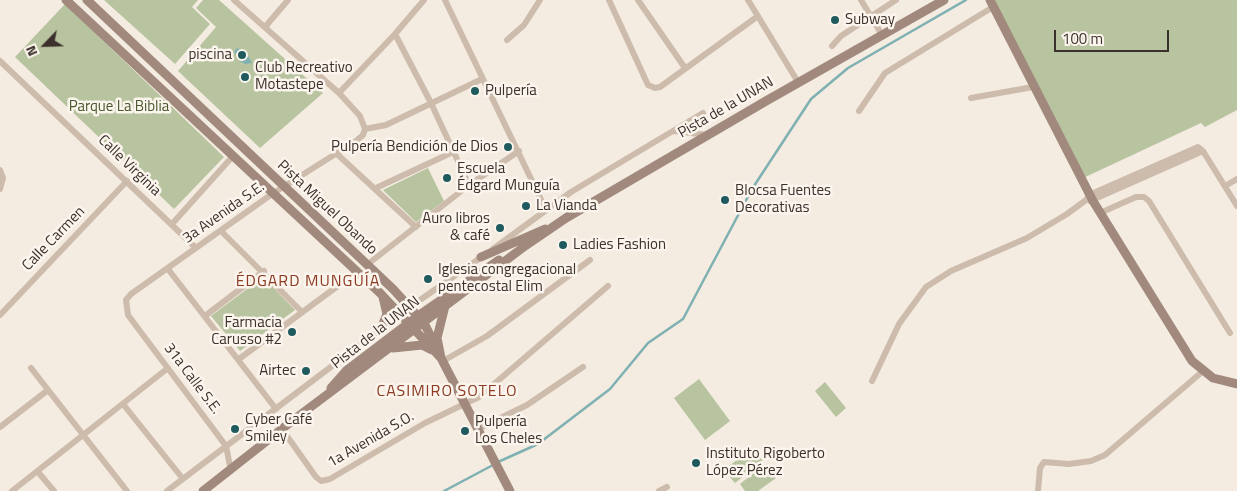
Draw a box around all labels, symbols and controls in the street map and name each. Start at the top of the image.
place label: Subway [845,11,895,29]
marker: Subway [829,14,841,26]
north arrow [20,20,70,70]
scale bar [1057,20,1172,52]
text: 100 m [1062,27,1103,50]
text: N [19,43,42,60]
place label: piscina [188,46,232,64]
marker: piscina [236,49,248,61]
place label: Club Recreativo Motastepe [255,59,353,94]
marker: Club Recreativo Motastepe [239,71,251,83]
street label: Pista de la UNAN [675,73,777,143]
place label: Pulpería [485,82,537,100]
marker: Pulpería [469,85,481,97]
park label: Parque La Biblia [69,98,169,116]
street label: Calle Virginia [94,132,164,200]
place label: Pulpería Bendición de Dios [331,138,498,156]
marker: Pulpería Bendición de Dios [502,141,514,153]
street label: Pista Miguel Obando [273,157,381,259]
place label: Escuela Édgard Munguía [457,160,560,195]
marker: Escuela Édgard Munguía [441,172,453,184]
street label: 3a Avenida S.E. [180,178,268,248]
place label: Blocsa Fuentes Decorativas [735,182,831,217]
marker: Blocsa Fuentes Decorativas [719,194,731,206]
place label: La Vianda [536,197,597,215]
marker: La Vianda [520,200,532,212]
street label: Calle Carmen [19,203,89,275]
place label: Auro libros & café [422,210,490,245]
marker: Auro libros & café [494,222,506,234]
place label: Ladies Fashion [573,236,666,254]
marker: Ladies Fashion [557,239,569,251]
place label: Iglesia congregacional pentecostal Elim [438,261,576,296]
district label: ÉDGARD MUNGUÍA [234,272,382,292]
marker: Iglesia congregacional pentecostal Elim [422,273,434,285]
street label: Pista de la UNAN [328,293,424,373]
place label: Farmacia Carusso #2 [211,314,282,349]
marker: Farmacia Carusso #2 [286,326,298,338]
street label: 31a Calle S.E. [160,340,224,418]
place label: Airtec [259,362,296,380]
marker: Airtec [300,365,312,377]
district label: CASIMIRO SOTELO [375,382,519,402]
street label: 1a Avenida S.O. [325,408,417,472]
place label: Cyber Café Smiley [245,411,312,446]
place label: Pulpería Los Cheles [475,413,542,448]
marker: Cyber Café Smiley [229,423,241,435]
marker: Pulpería Los Cheles [459,425,471,437]
place label: Instituto Rigoberto López Pérez [706,445,825,480]
marker: Instituto Rigoberto López Pérez [690,457,702,469]

